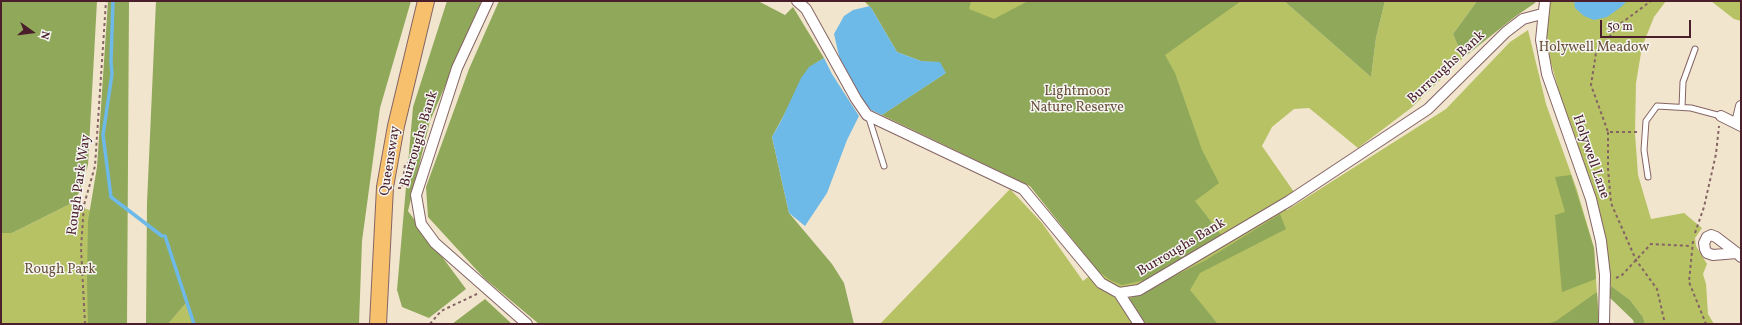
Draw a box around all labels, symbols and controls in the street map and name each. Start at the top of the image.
north arrow [12,12,52,52]
scale bar [1602,12,1693,38]
text: 50 m [1607,19,1633,35]
street label: Burroughs Bank [1405,28,1489,108]
text: N [36,29,52,41]
park label: Holywell Meadow [1539,40,1649,56]
park label: Lightmoor Nature Reserve [1030,84,1124,116]
street label: Burroughs Bank [397,89,443,189]
street label: Holywell Lane [1568,113,1612,201]
street label: Queensway [377,125,405,197]
street label: Rough Park Way [65,134,95,236]
street label: Burroughs Bank [1135,215,1229,281]
park label: Rough Park [24,262,96,278]

